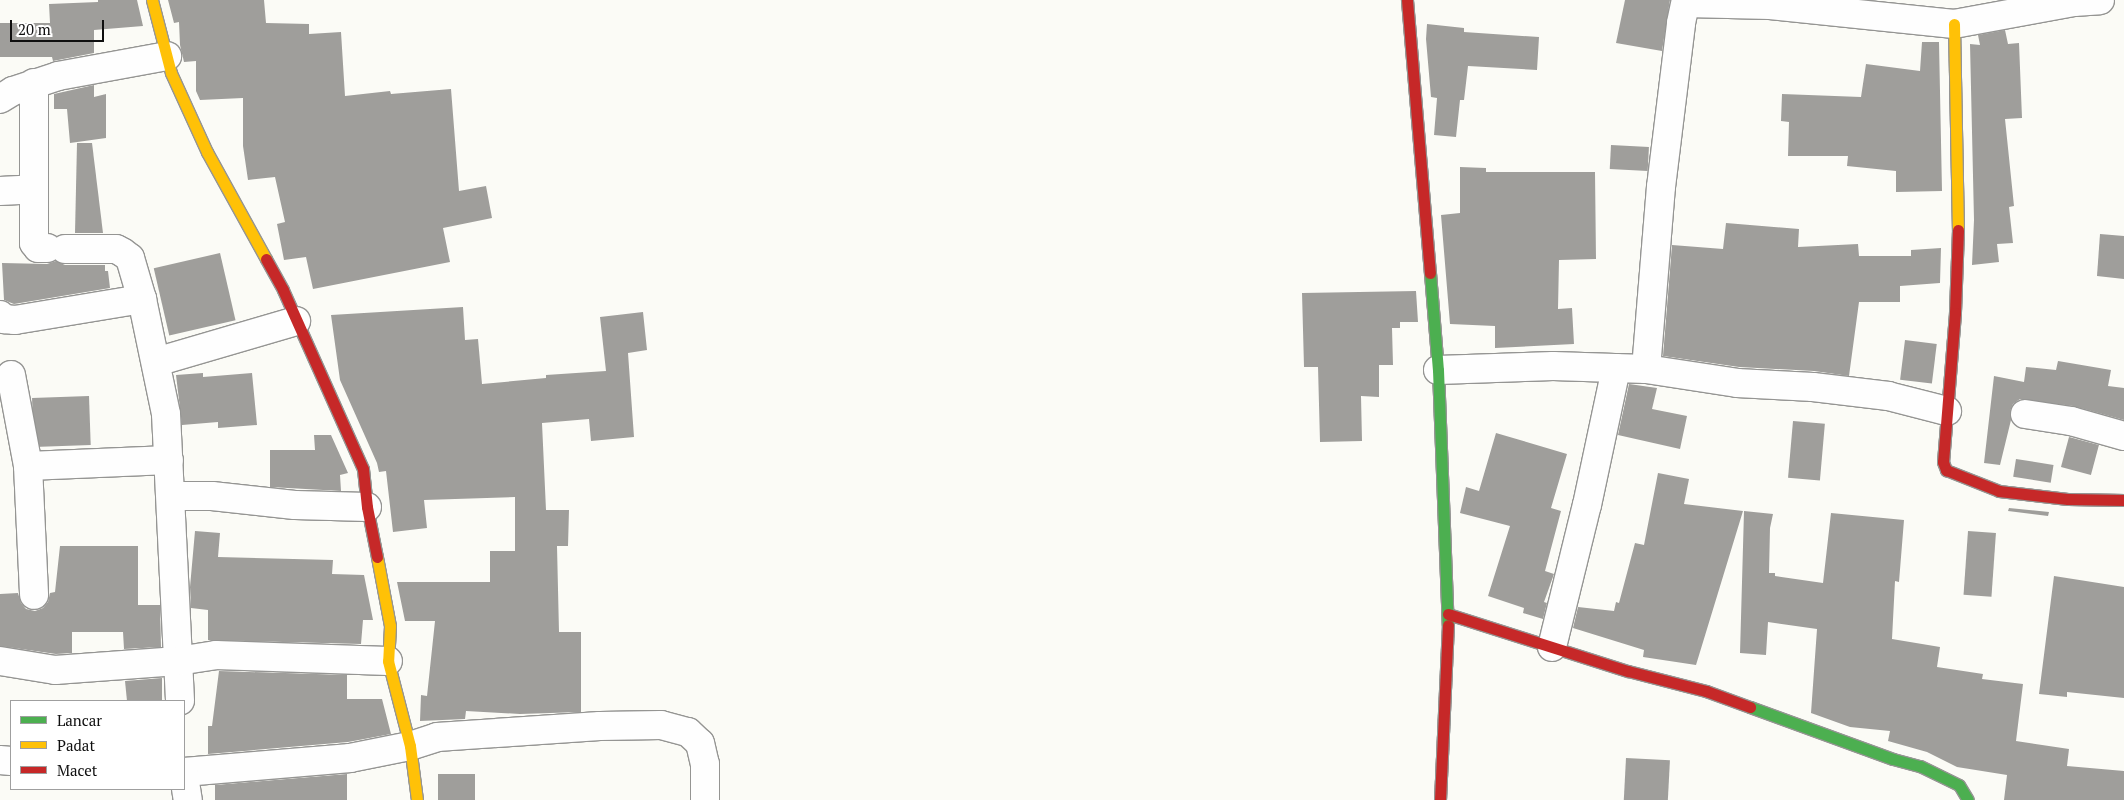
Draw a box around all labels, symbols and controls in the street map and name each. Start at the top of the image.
scale bar [12,10,106,42]
text: 20 m [18,19,51,39]
legend [10,700,185,790]
text: Lancar [57,710,102,730]
text: Padat [57,735,95,755]
text: Macet [57,760,97,780]

